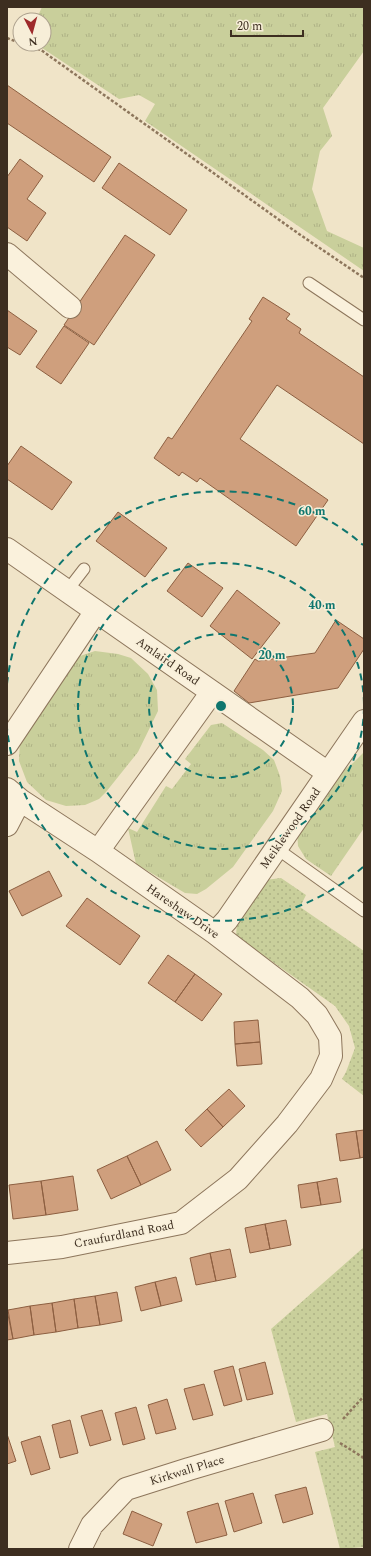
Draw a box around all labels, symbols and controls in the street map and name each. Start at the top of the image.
north arrow [12,12,52,52]
scale bar [231,12,303,38]
text: 20 m [237,17,262,36]
text: N [28,33,38,50]
text: 60 m [298,502,326,521]
text: 40 m [308,596,336,615]
street label: Amlaird Road [132,632,204,691]
text: 20 m [258,646,286,665]
centre of rings [214,699,228,713]
street label: Meiklewood Road [255,783,326,873]
street label: Hareshaw Drive [142,879,223,944]
street label: Craufurdland Road [72,1215,176,1254]
street label: Kirkwall Place [147,1450,227,1491]

